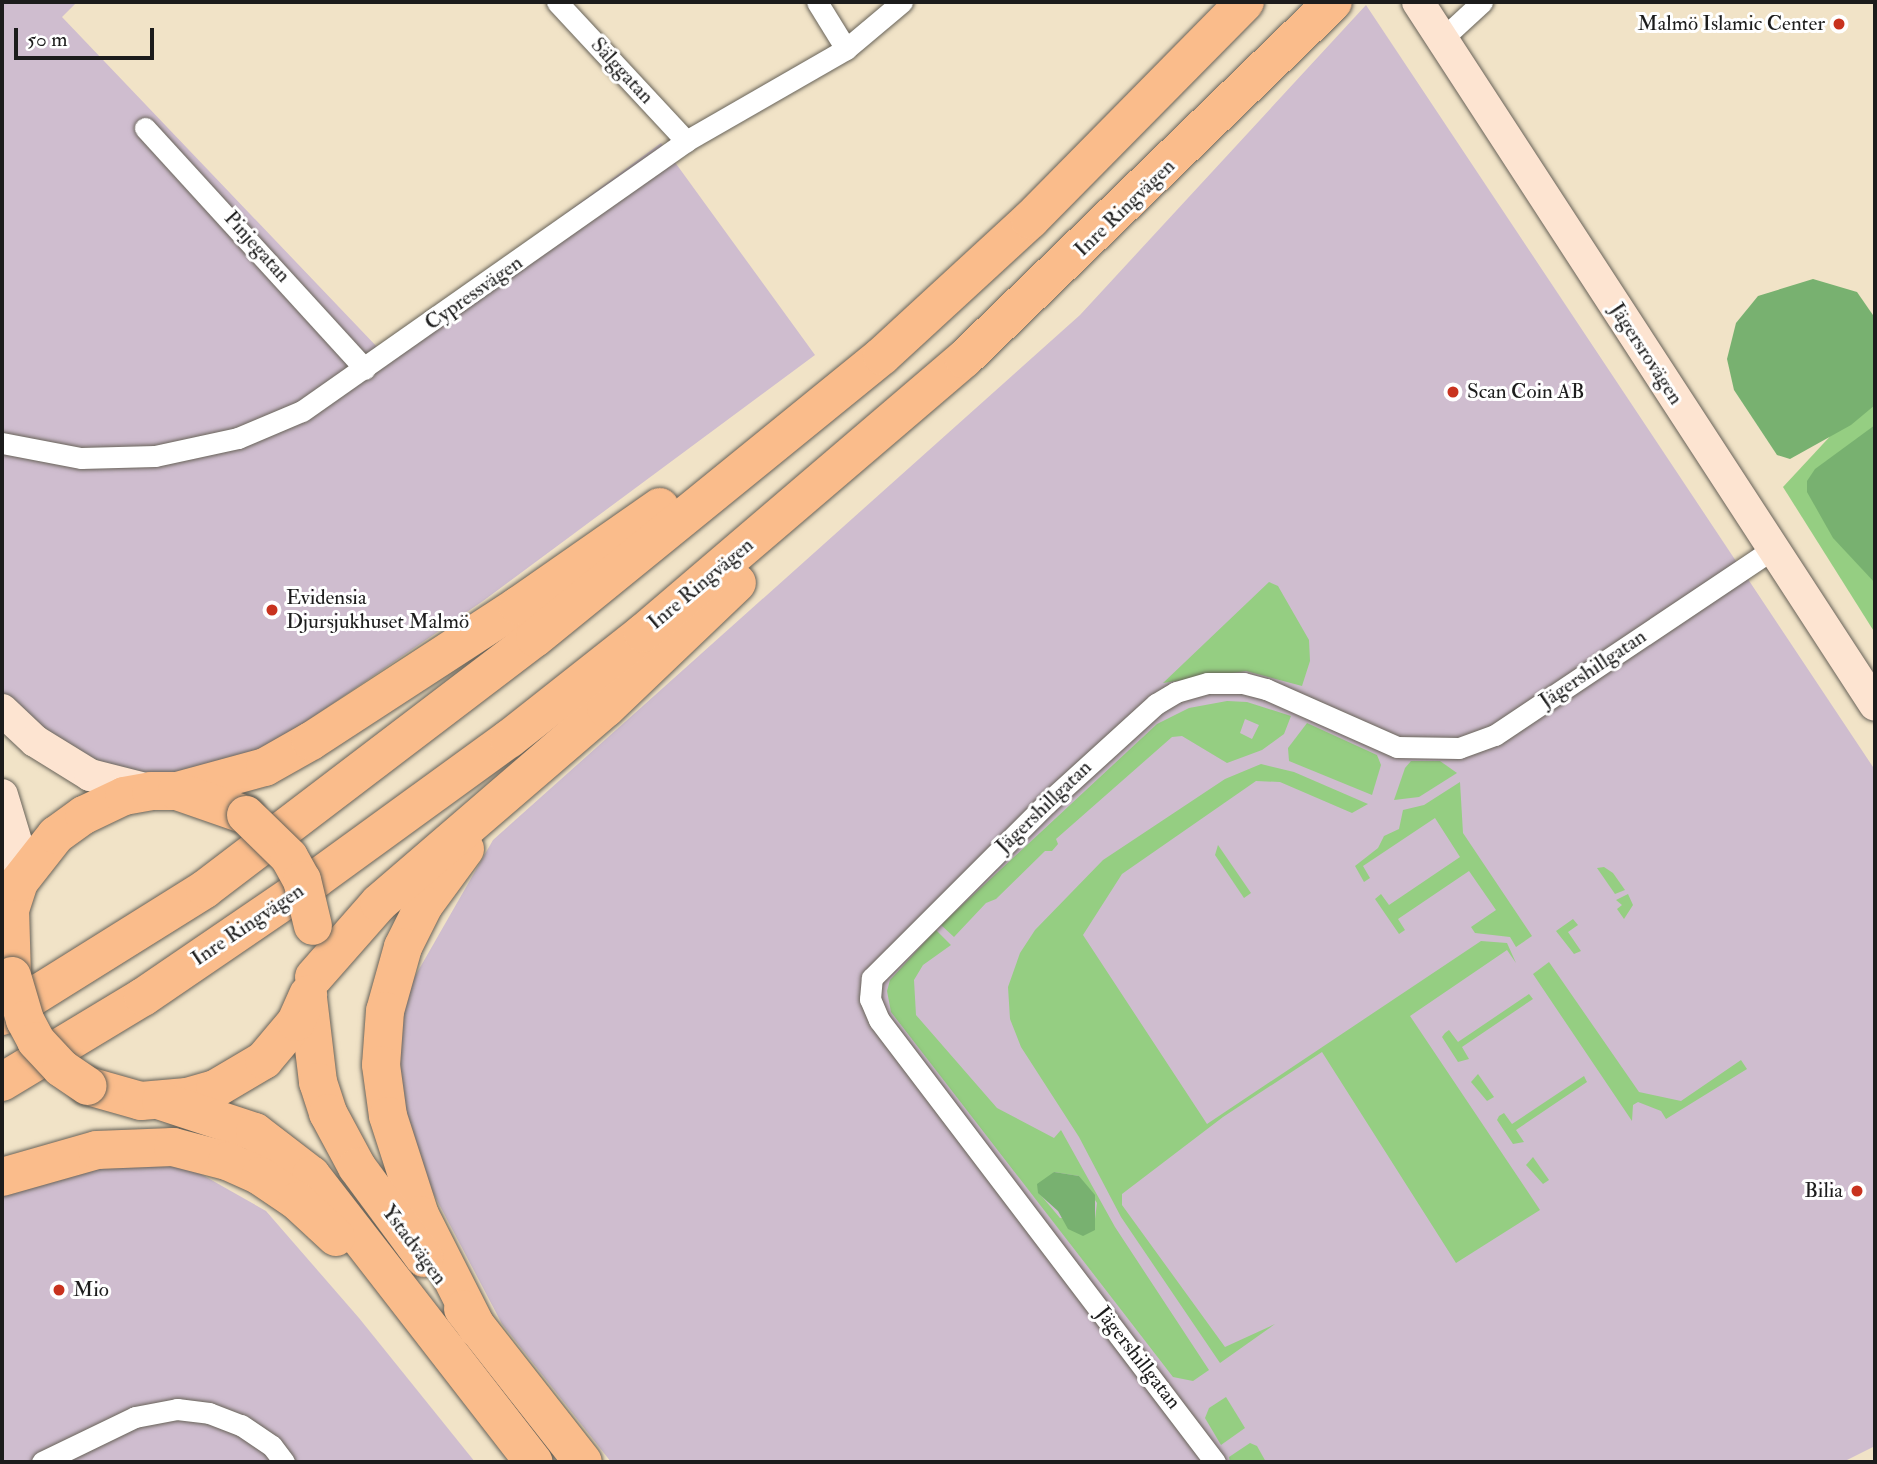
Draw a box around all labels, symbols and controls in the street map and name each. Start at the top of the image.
place label: Malmö Islamic Center [1637,11,1825,37]
scale bar [18,14,158,58]
marker: Malmö Islamic Center [1831,16,1847,32]
text: 50 m [27,26,68,53]
street label: Sälggatan [585,33,659,109]
street label: Inre Ringvägen [1070,154,1180,262]
street label: Pinjegatan [218,206,296,288]
street label: Cypressvägen [420,250,528,336]
street label: Jägersrovägen [1604,298,1688,410]
place label: Scan Coin AB [1467,379,1584,405]
marker: Scan Coin AB [1445,384,1461,400]
street label: Inre Ringvägen [643,533,759,635]
place label: Evidensia Djursjukhuset Malmö [286,585,469,635]
marker: Evidensia Djursjukhuset Malmö [264,602,280,618]
street label: Jägershillgatan [1535,624,1651,714]
street label: Jägershillgatan [991,755,1097,859]
street label: Inre Ringvägen [187,878,309,972]
place label: Bilia [1804,1178,1843,1204]
marker: Bilia [1849,1183,1865,1199]
street label: Ystadvägen [376,1200,452,1290]
place label: Mio [73,1277,109,1303]
marker: Mio [51,1282,67,1298]
street label: Jägershillgatan [1090,1302,1186,1414]

